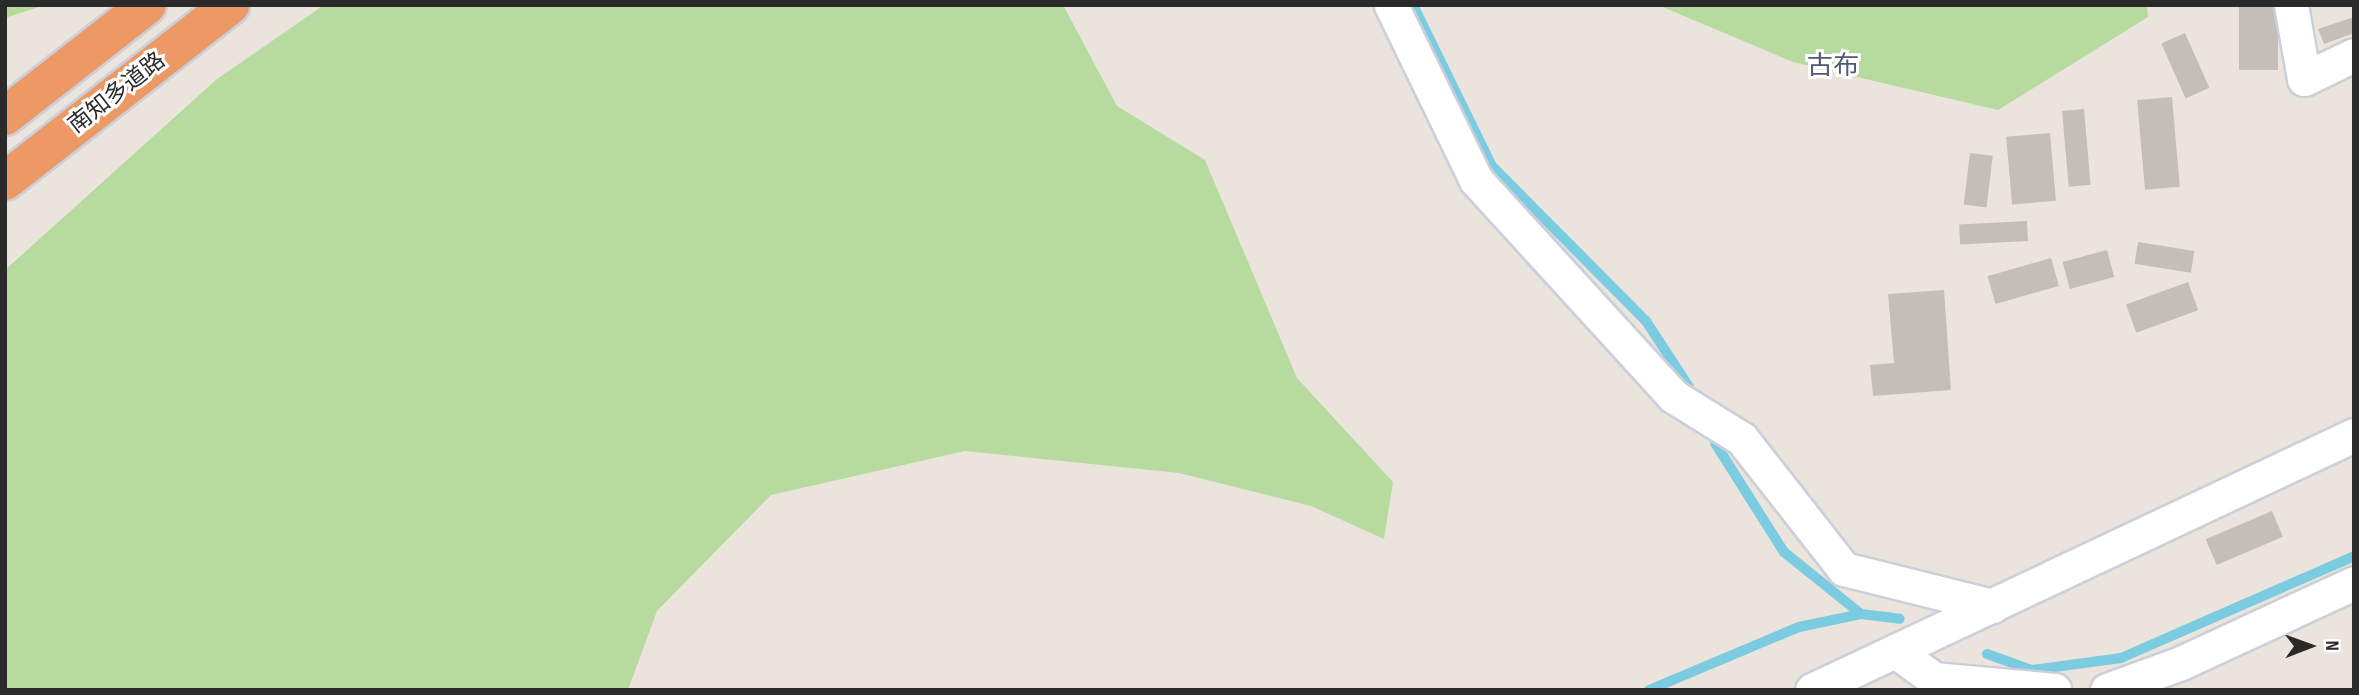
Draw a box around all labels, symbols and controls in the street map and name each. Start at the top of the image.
street label: 南知多道路 [63,47,171,139]
district label: 古布 [1807,51,1859,83]
north arrow [2275,611,2345,681]
text: N [2320,640,2343,651]

